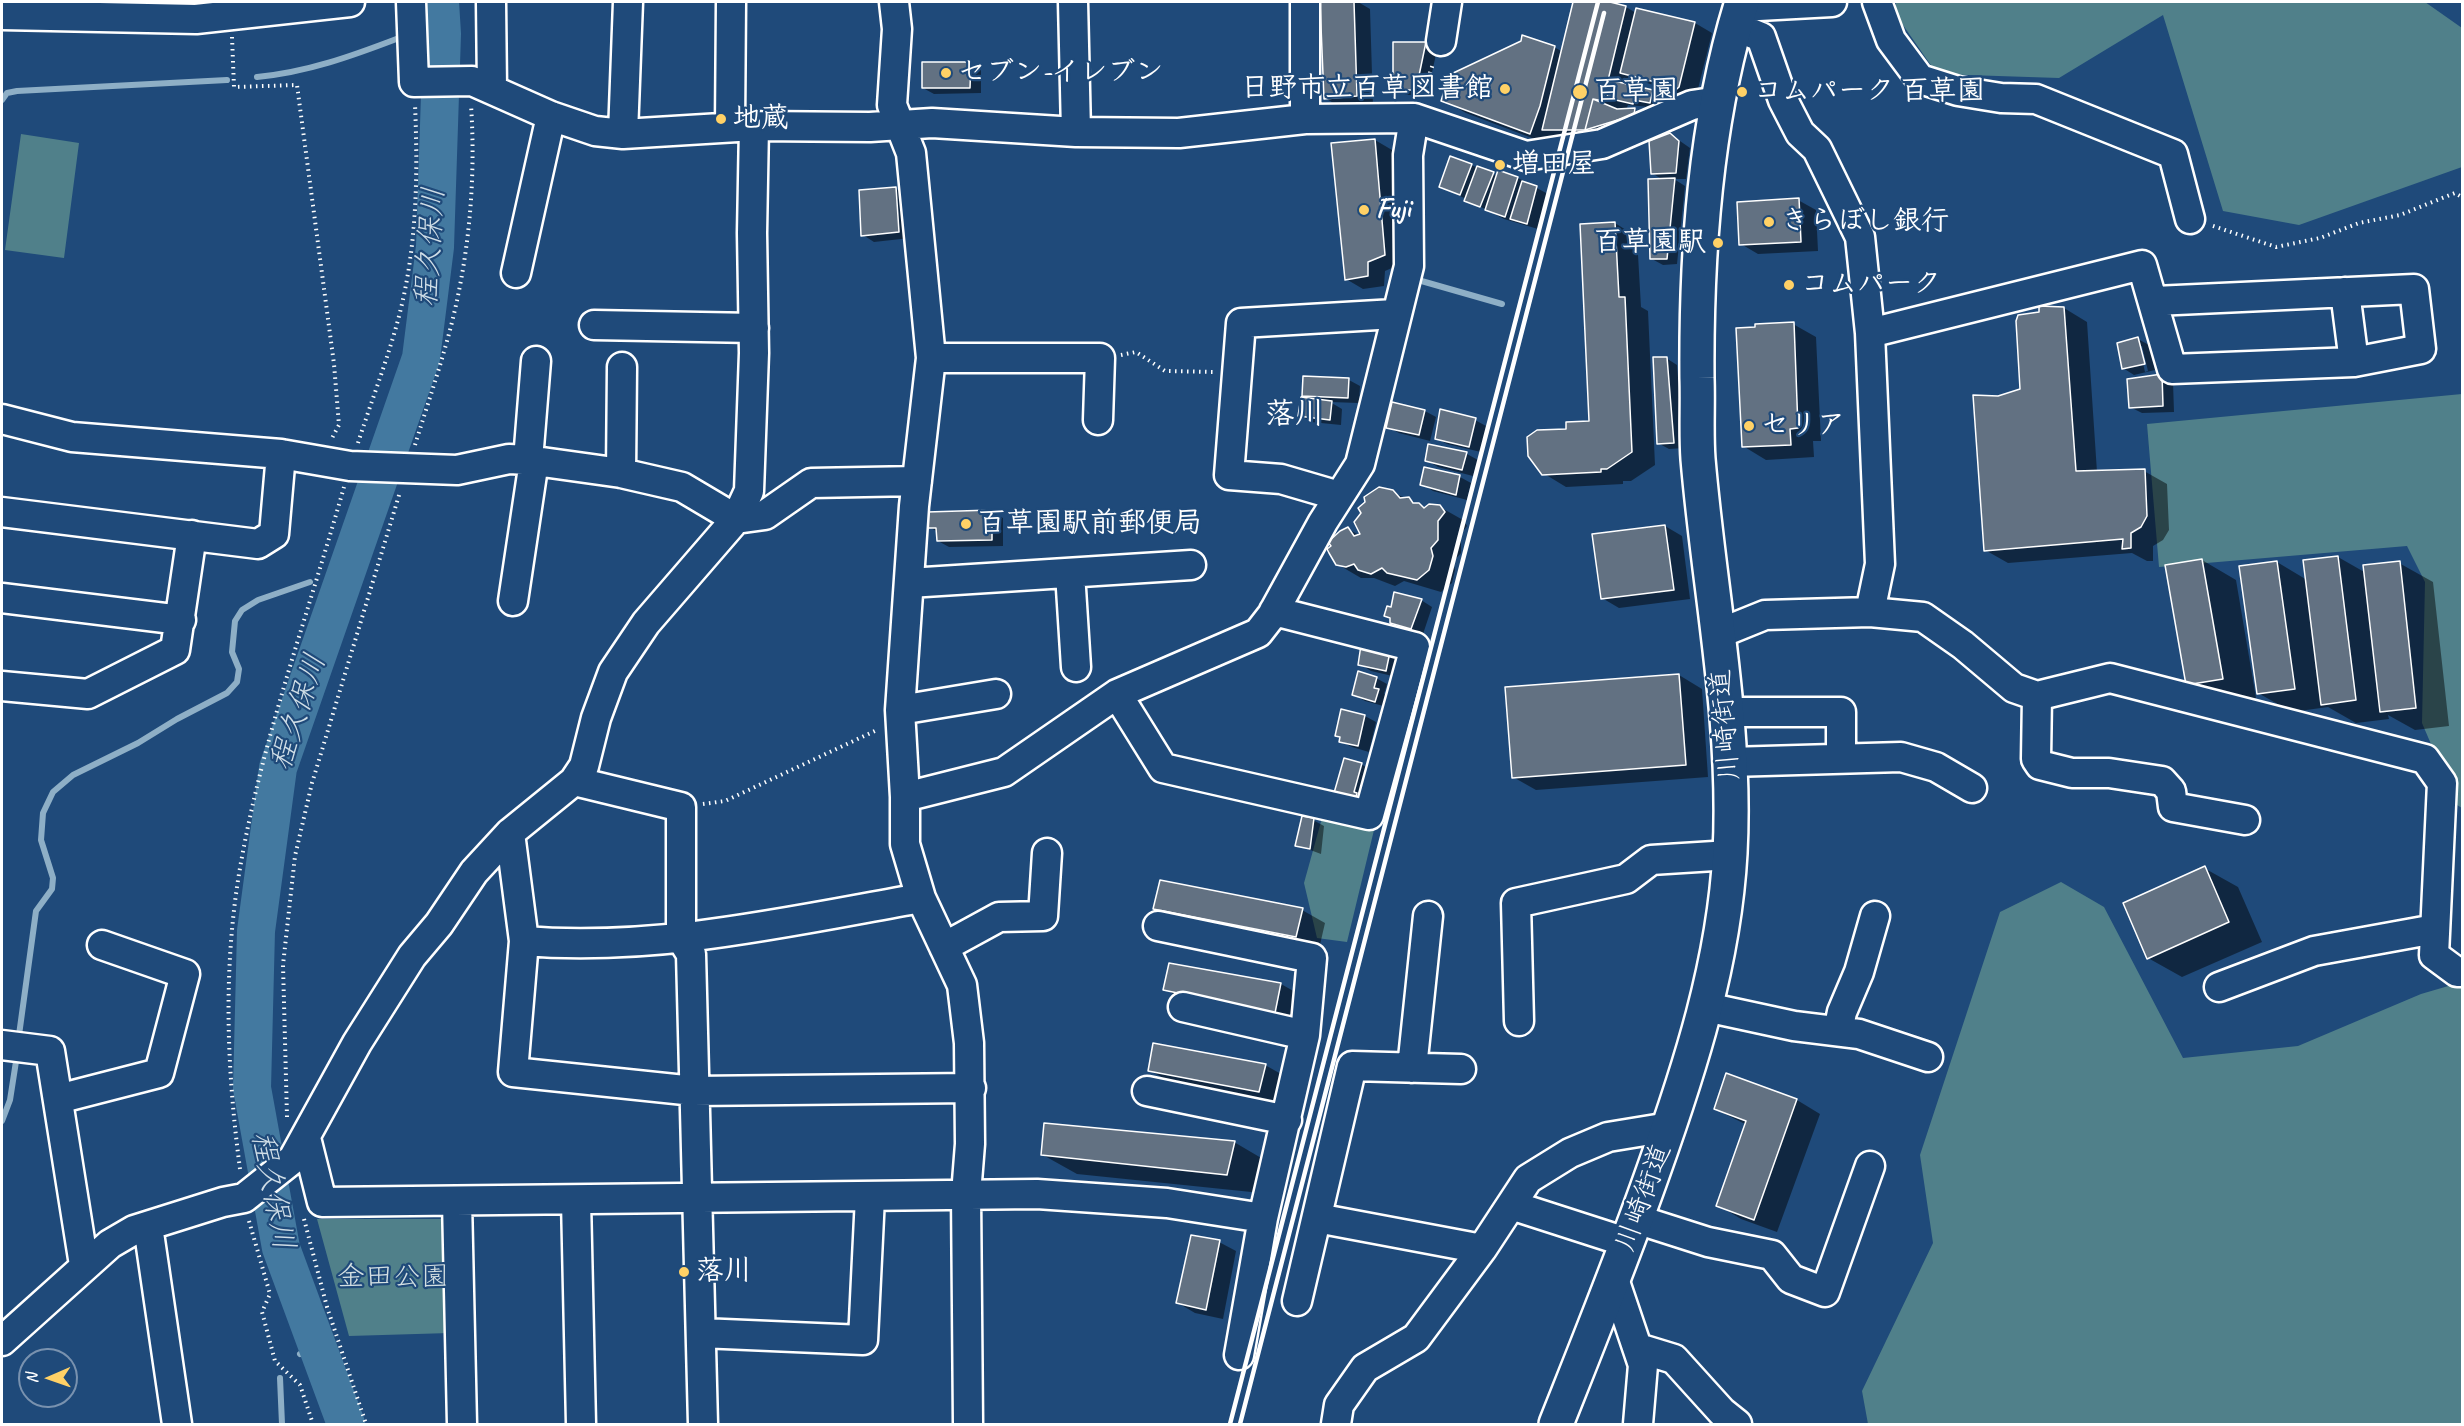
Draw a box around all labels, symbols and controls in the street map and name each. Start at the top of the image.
place label: セブン-イレブン [958,56,1163,90]
marker: セブン-イレブン [939,66,953,80]
place label: 日野市立百草図書館 [1241,72,1493,106]
place label: 百草園 [1594,75,1678,109]
place label: コムパーク 百草園 [1754,75,1985,109]
marker: 日野市立百草図書館 [1498,82,1512,96]
marker: 百草園 [1571,83,1589,101]
marker: コムパーク 百草園 [1735,85,1749,99]
place label: 地蔵 [733,102,789,136]
marker: 地蔵 [714,112,728,126]
place label: 増田屋 [1512,148,1596,182]
marker: 増田屋 [1493,158,1507,172]
water label: 程久保川 [409,186,453,308]
place label: Fuji [1376,193,1411,227]
marker: Fuji [1357,203,1371,217]
place label: きらぼし銀行 [1781,205,1949,239]
marker: きらぼし銀行 [1762,215,1776,229]
place label: 百草園駅 [1594,226,1706,260]
marker: 百草園駅 [1711,236,1725,250]
place label: コムパーク [1801,268,1941,302]
marker: コムパーク [1782,278,1796,292]
district label: 落川 [1265,397,1325,433]
place label: セリア [1761,409,1845,443]
marker: セリア [1742,419,1756,433]
place label: 百草園駅前郵便局 [978,507,1202,541]
marker: 百草園駅前郵便局 [959,517,973,531]
water label: 程久保川 [263,649,335,775]
street label: 川崎街道 [1704,668,1748,782]
water label: 程久保川 [243,1129,301,1253]
street label: 川崎街道 [1609,1140,1679,1256]
place label: 落川 [696,1255,752,1289]
park label: 金田公園 [337,1261,449,1295]
marker: 落川 [677,1265,691,1279]
north arrow [18,1348,78,1408]
text: N [22,1373,42,1384]

